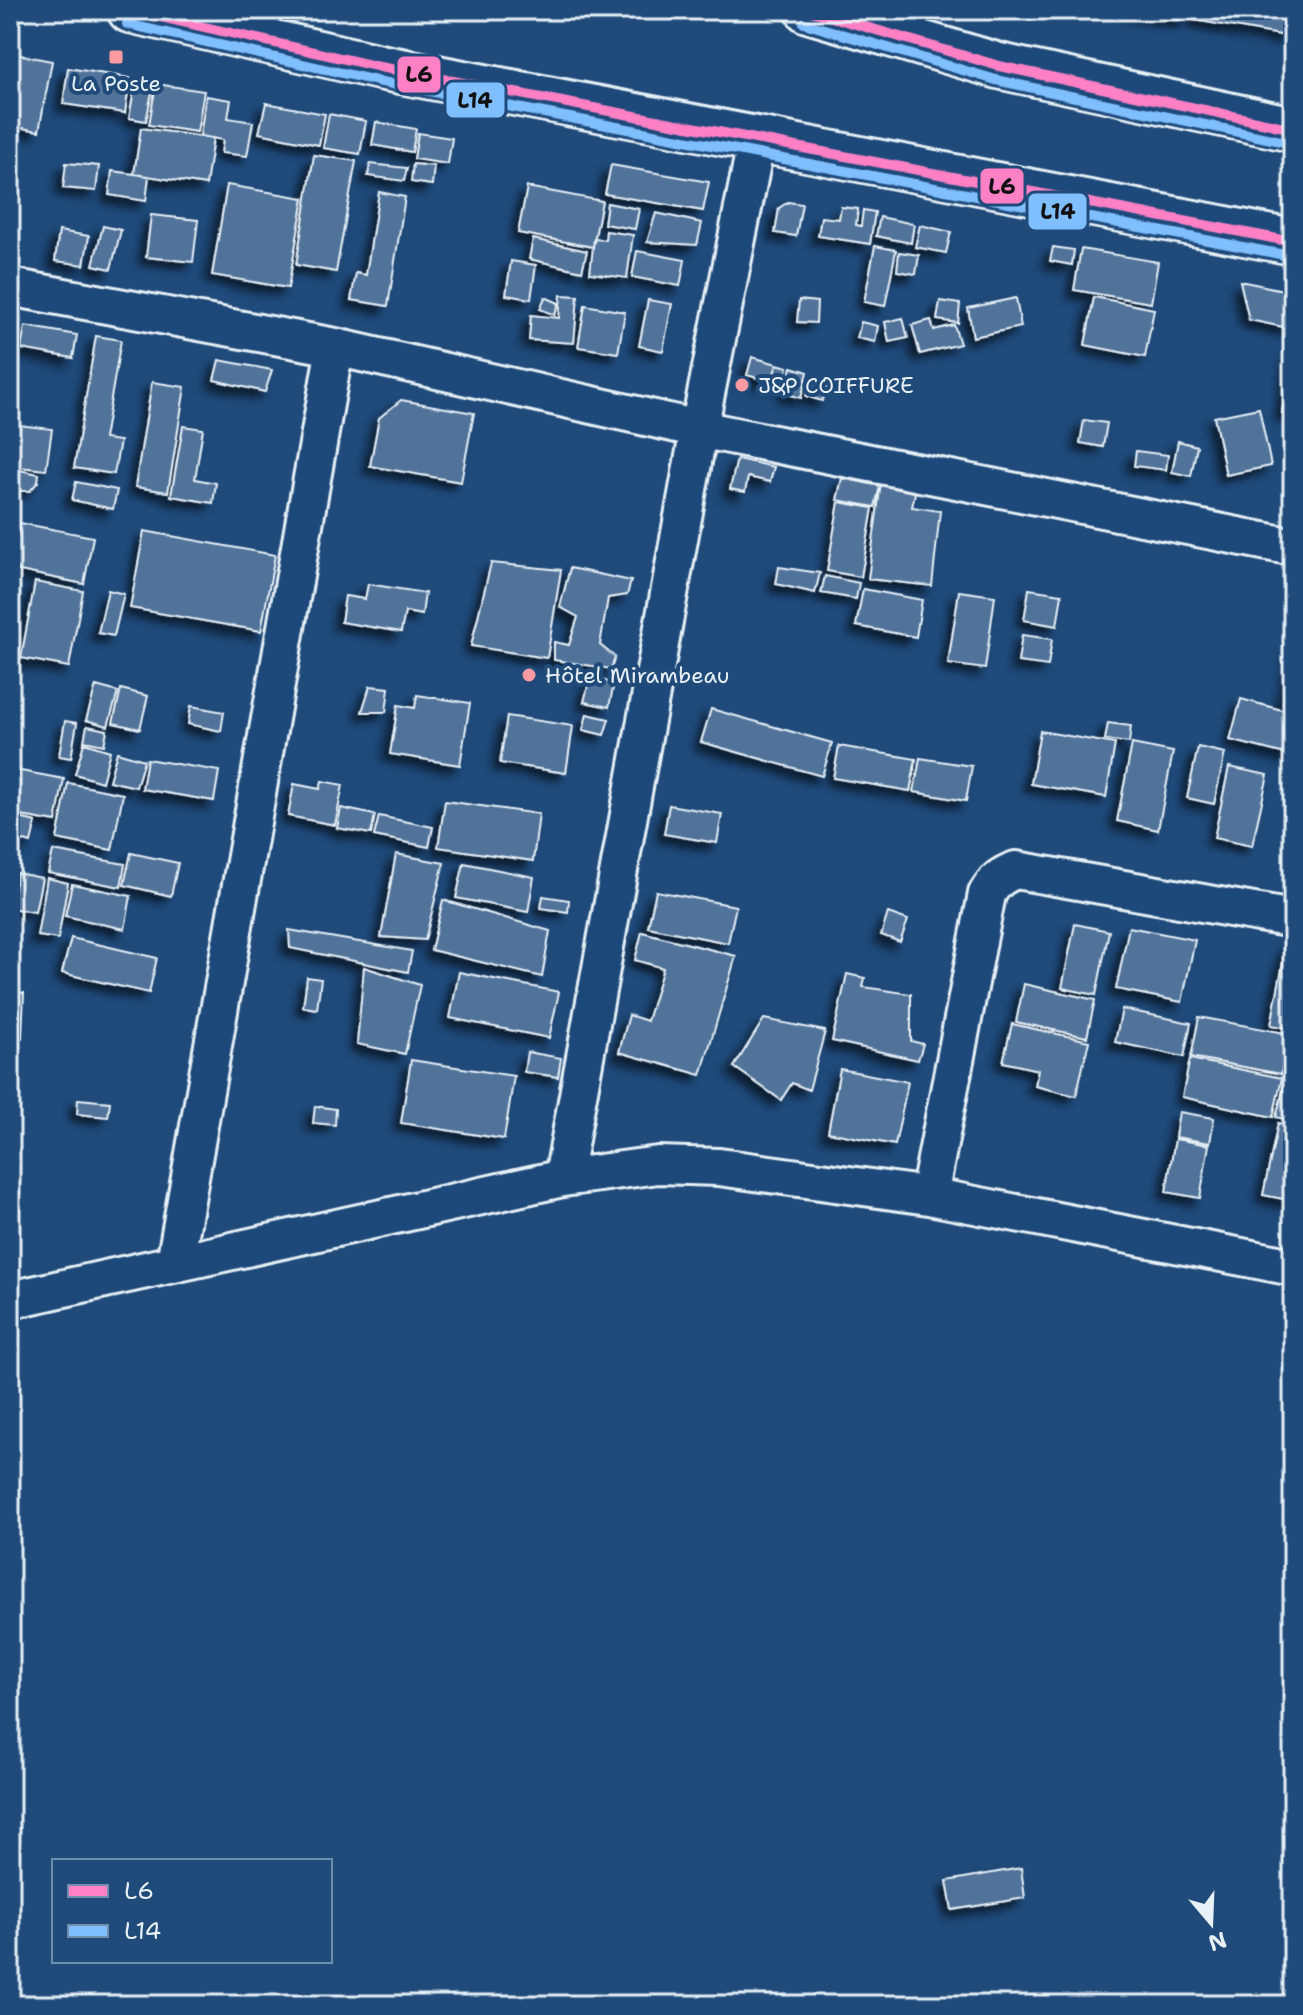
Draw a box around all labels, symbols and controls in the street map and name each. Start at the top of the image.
marker: La Poste [107,48,125,66]
line badge: L6 [396,55,442,94]
text: L6 [405,60,433,89]
place label: La Poste [71,69,161,98]
line badge: L14 [445,81,506,119]
text: L14 [457,86,493,115]
line badge: L6 [979,167,1025,205]
text: L6 [988,172,1016,201]
line badge: L14 [1027,192,1088,231]
text: L14 [1040,197,1076,226]
place label: J&P COIFFURE [758,371,914,400]
marker: J&P COIFFURE [733,376,751,394]
place label: Hôtel Mirambeau [545,661,729,690]
marker: Hôtel Mirambeau [520,666,538,684]
legend [52,1859,332,1963]
text: L6 [124,1875,154,1907]
north arrow [1171,1883,1251,1963]
text: L14 [124,1915,161,1947]
text: N [1204,1925,1230,1958]

